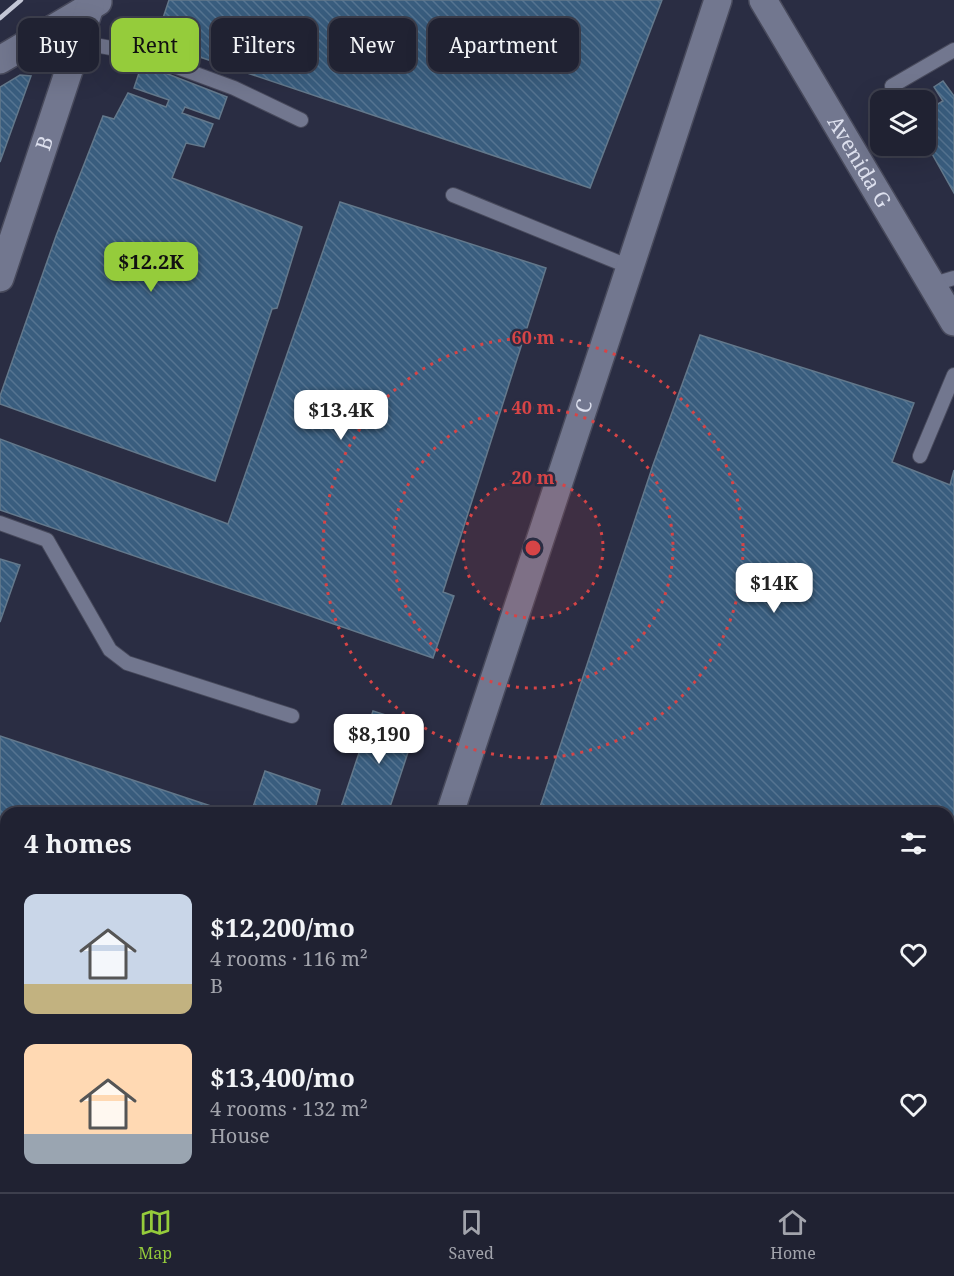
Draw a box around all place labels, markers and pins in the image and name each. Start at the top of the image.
pin: $12.2K [102,242,200,293]
pin: $13.4K [292,390,390,441]
centre of rings [523,538,543,558]
pin: $14K [738,563,810,614]
pin: $8,190 [330,714,428,765]

